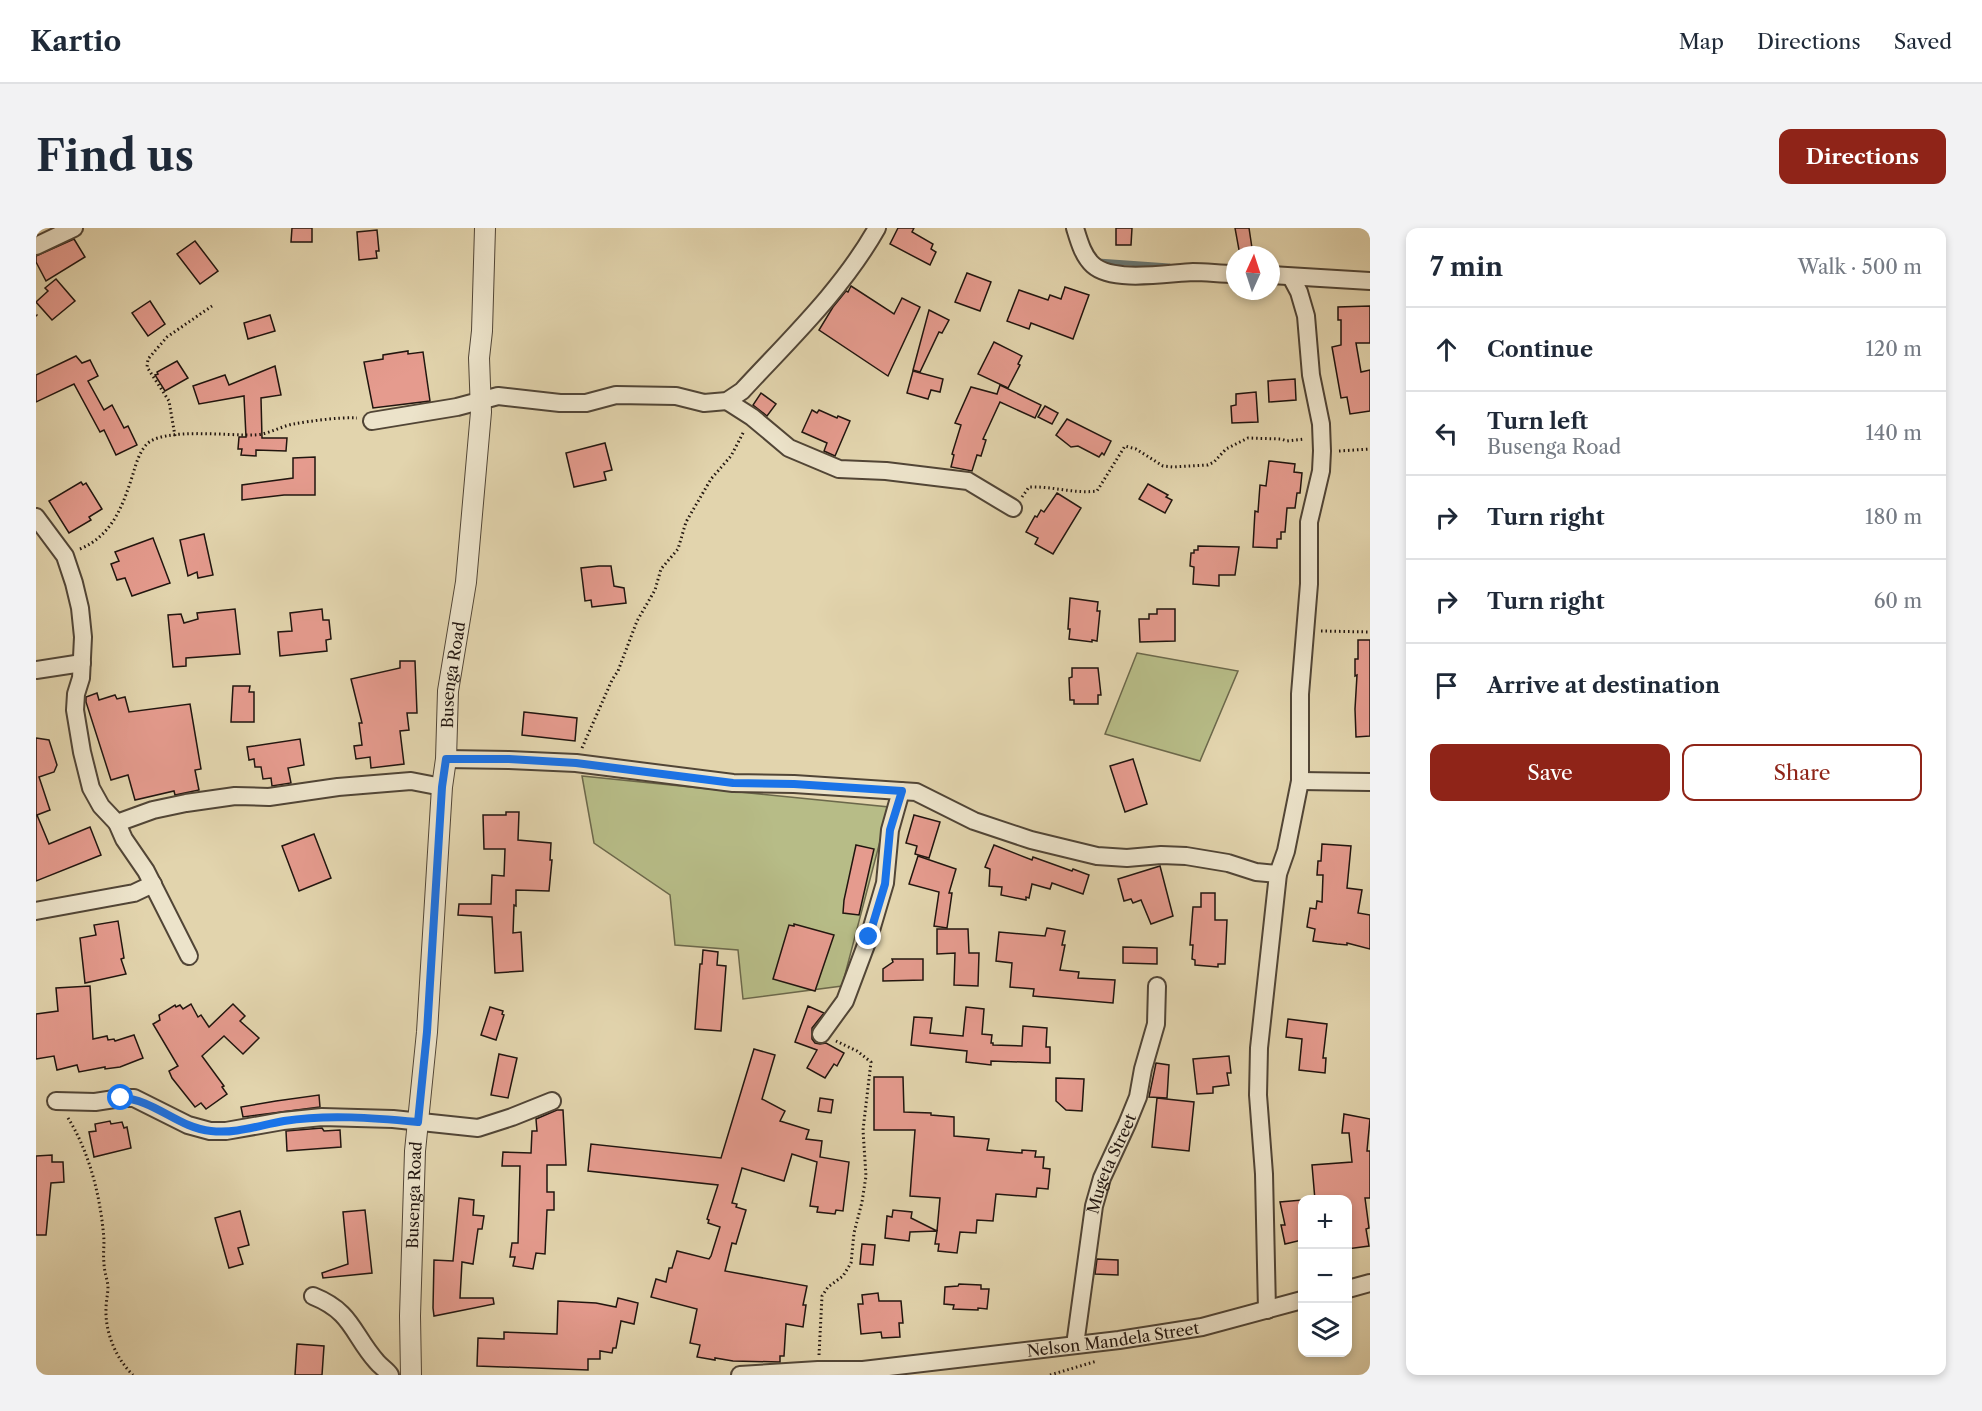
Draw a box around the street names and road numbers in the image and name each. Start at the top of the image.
street label: Busenga Road [437,620,469,728]
street label: Mugeta Street [1082,1110,1140,1216]
street label: Busenga Road [402,1140,426,1249]
street label: Nelson Mandela Street [1026,1318,1201,1361]

